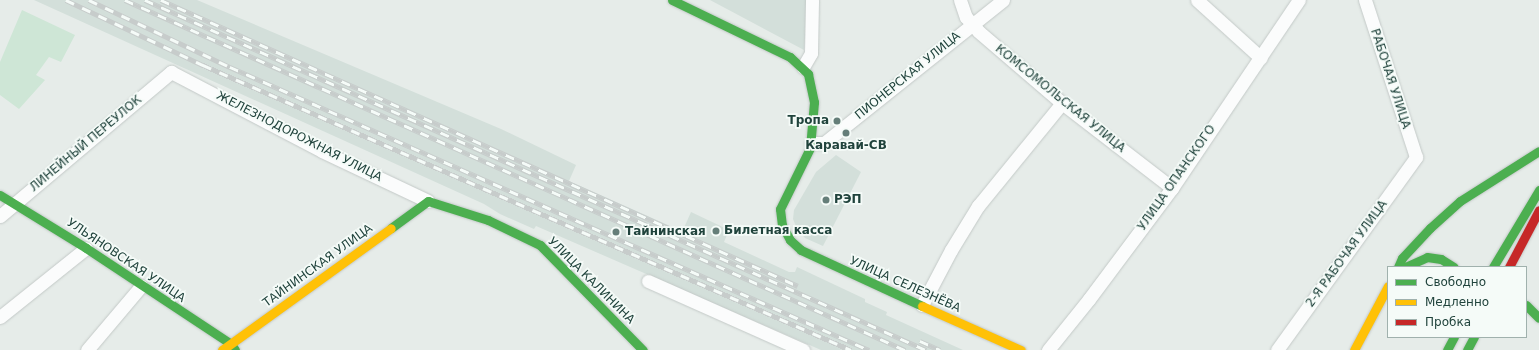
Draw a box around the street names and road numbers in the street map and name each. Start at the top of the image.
street label: РАБОЧАЯ УЛИЦА [1367,27,1413,131]
street label: ПИОНЕРСКАЯ УЛИЦА [852,29,964,123]
street label: КОМСОМОЛЬСКАЯ УЛИЦА [992,42,1128,156]
street label: ЖЕЛЕЗНОДОРОЖНАЯ УЛИЦА [214,89,384,185]
street label: ЛИНЕЙНЫЙ ПЕРЕУЛОК [27,93,145,195]
street label: УЛИЦА ОПАНСКОГО [1135,122,1219,234]
street label: 2-Я РАБОЧАЯ УЛИЦА [1303,198,1391,310]
street label: УЛЬЯНОВСКАЯ УЛИЦА [64,216,188,306]
street label: ТАЙНИНСКАЯ УЛИЦА [261,221,375,311]
street label: УЛИЦА КАЛИНИНА [545,235,637,327]
street label: УЛИЦА СЕЛЕЗНЁВА [847,254,963,316]

